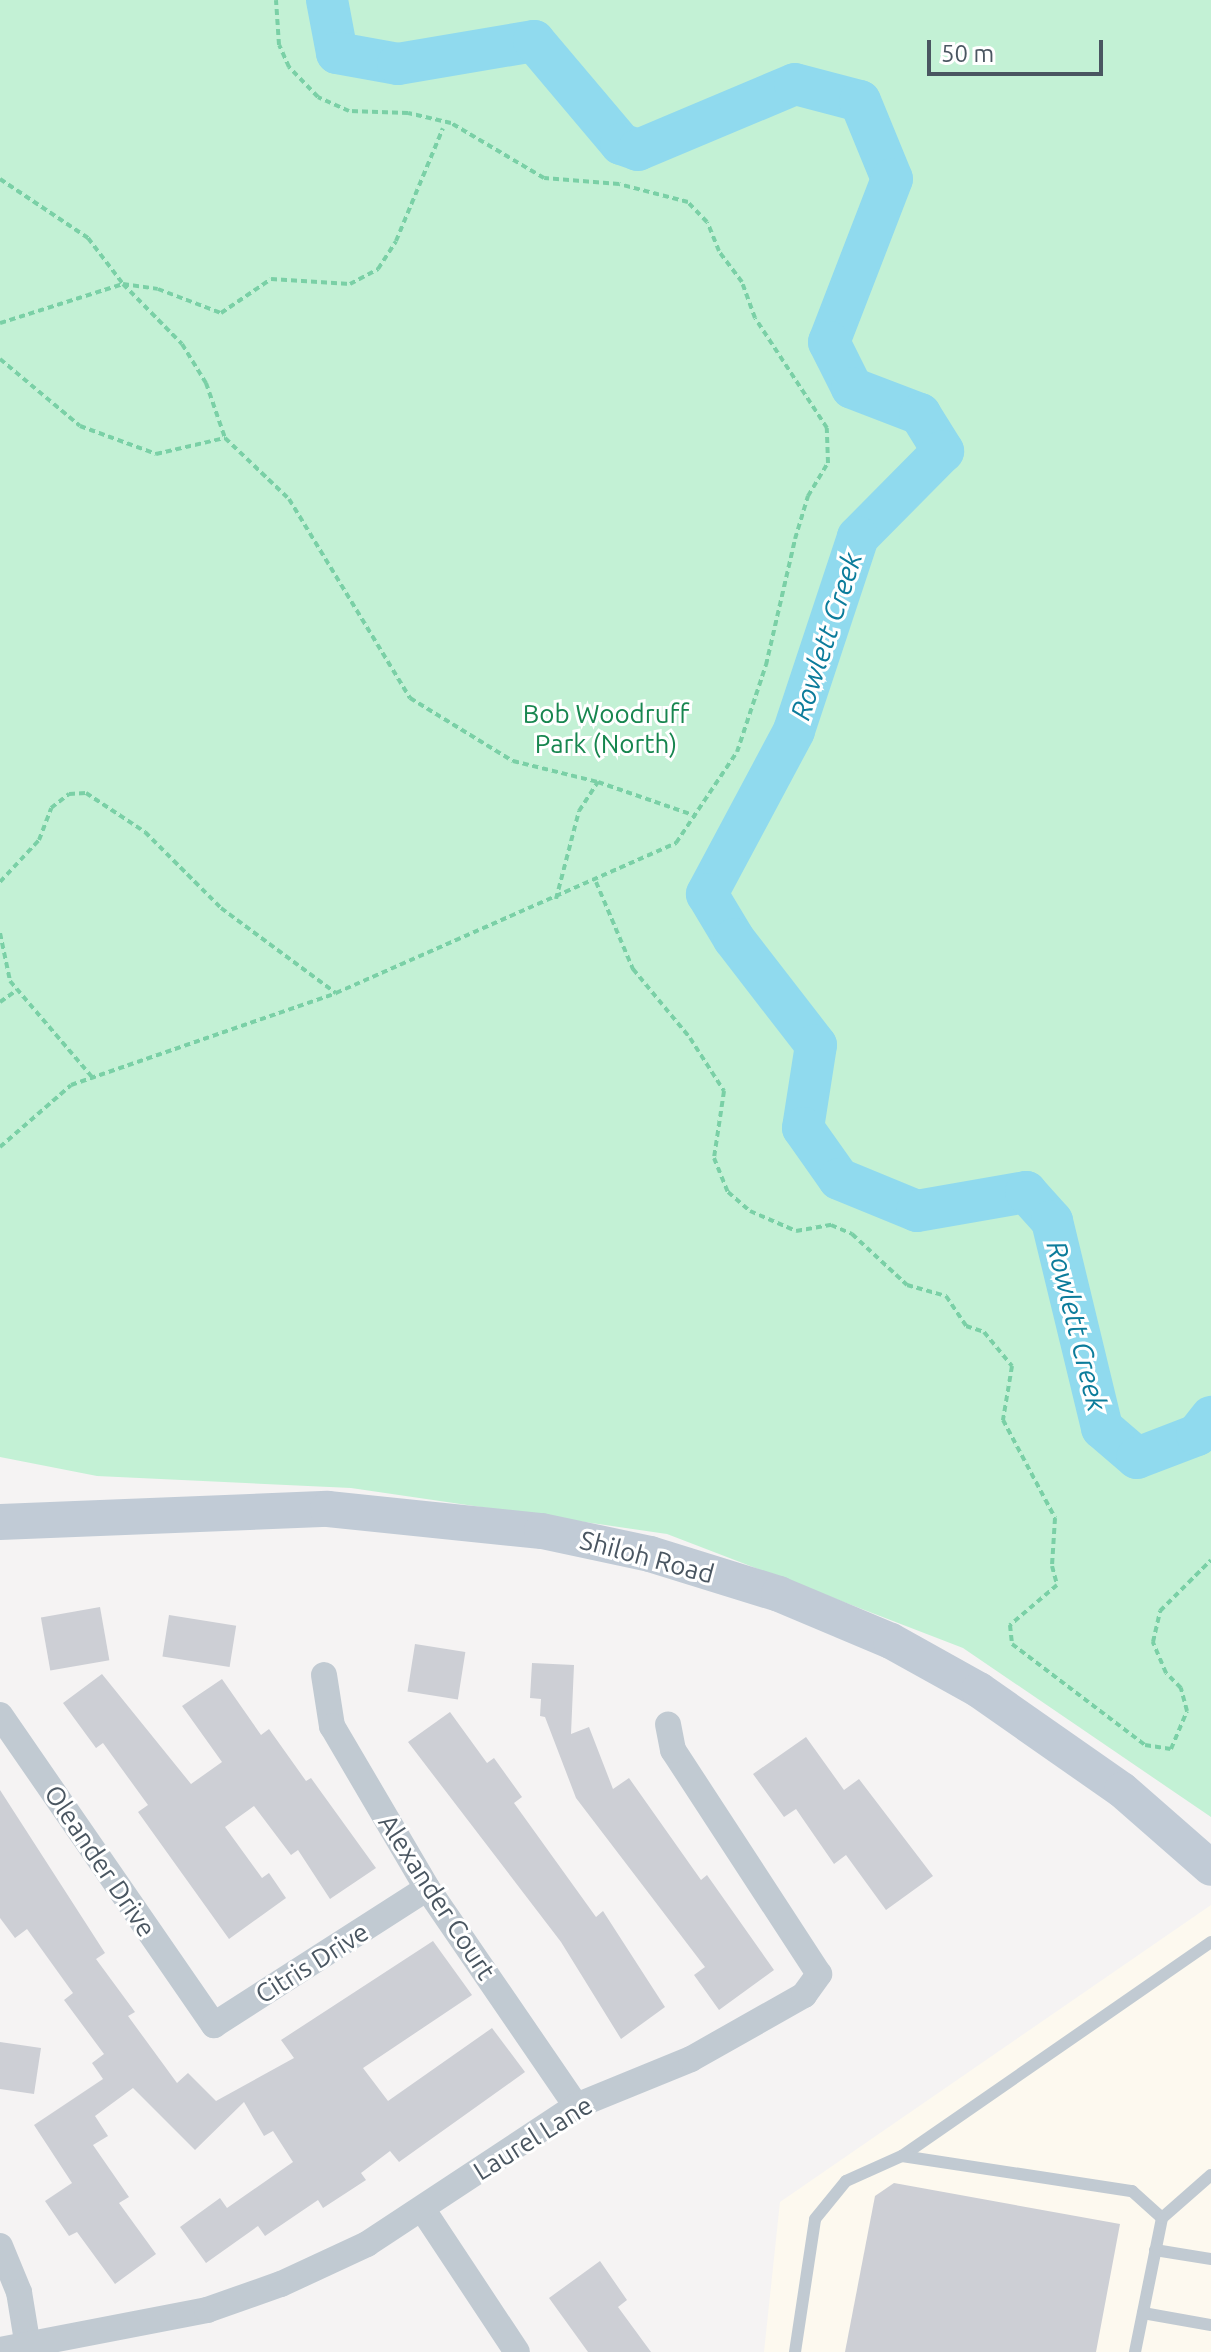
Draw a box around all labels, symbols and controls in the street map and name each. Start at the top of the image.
scale bar [931,24,1107,74]
text: 50 m [941,40,994,67]
water label: Rowlett Creek [783,548,869,724]
park label: Bob Woodruff Park (North) [523,698,689,760]
water label: Rowlett Creek [1040,1237,1114,1415]
street label: Shiloh Road [577,1524,717,1590]
street label: Oleander Drive [38,1779,162,1943]
street label: Alexander Court [372,1809,502,1985]
street label: Citris Drive [250,1916,374,2010]
street label: Laurel Lane [468,2089,598,2187]

